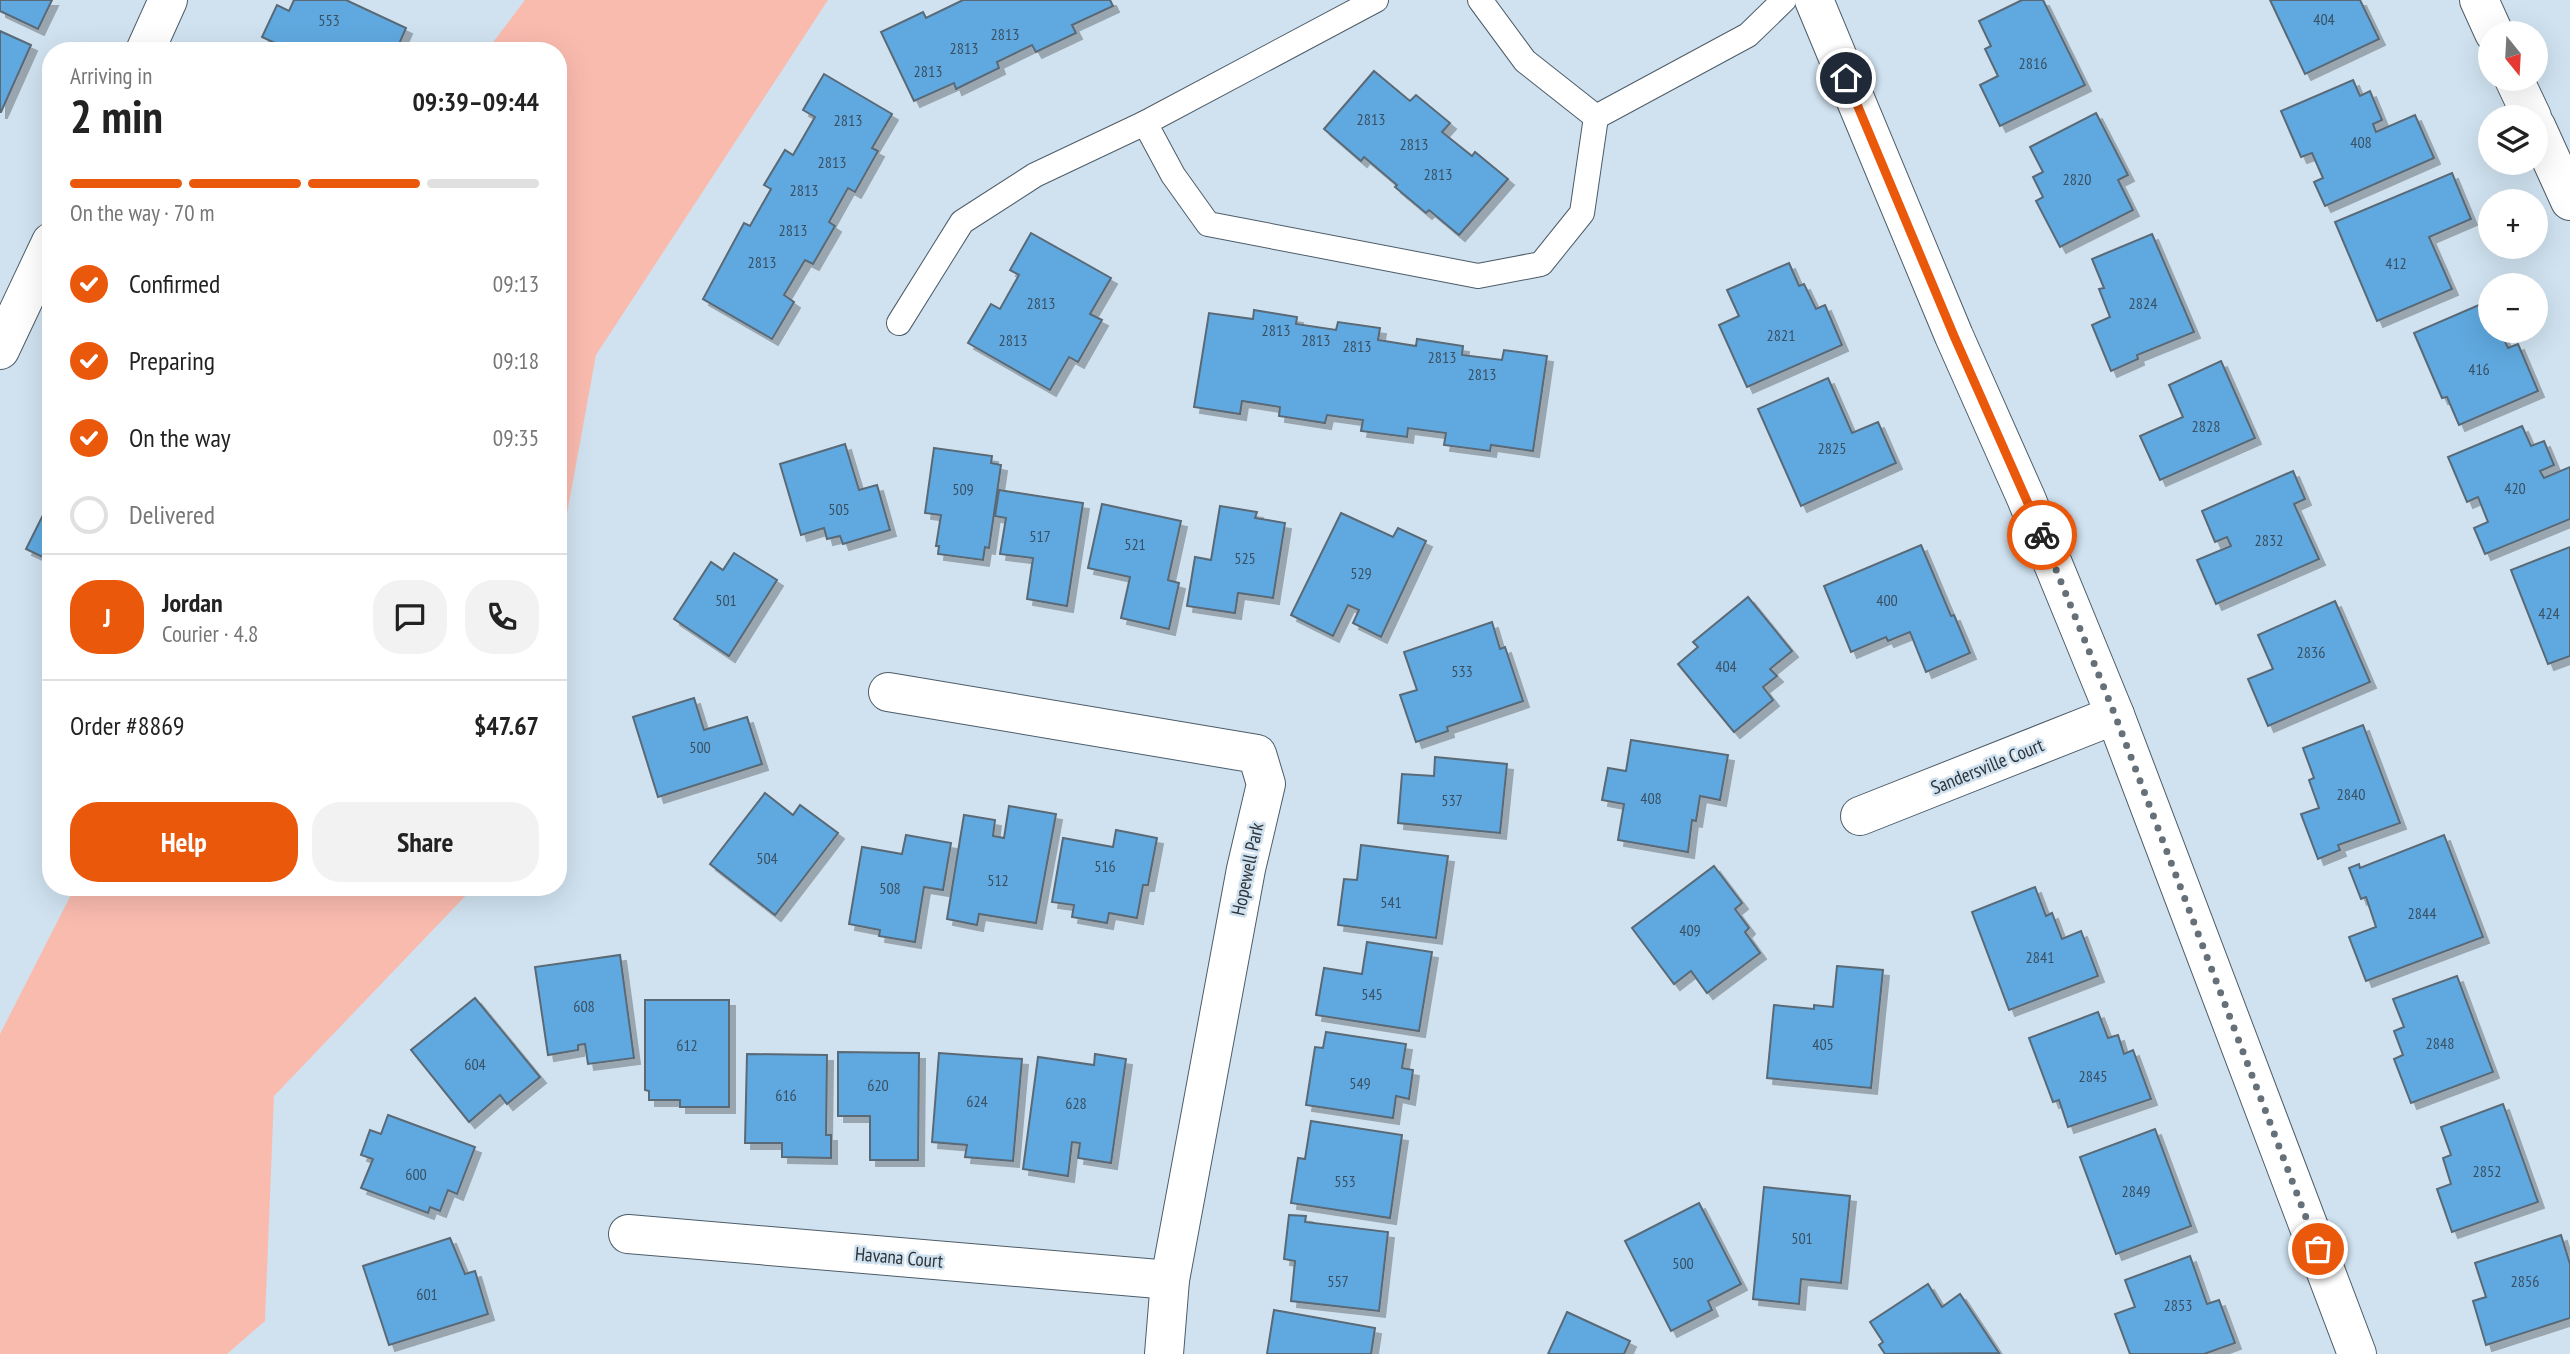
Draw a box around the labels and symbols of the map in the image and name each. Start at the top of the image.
house number: 404 [2313,9,2335,29]
house number: 553 [318,10,340,30]
north arrow [2478,21,2548,91]
house number: 2813 [991,24,1019,44]
house number: 2813 [950,38,978,58]
pin [1816,48,1876,108]
house number: 2816 [2019,53,2047,73]
house number: 2813 [914,61,942,81]
house number: 2813 [1357,109,1385,129]
house number: 2813 [834,110,862,130]
house number: 408 [2350,132,2372,152]
house number: 2813 [1400,134,1428,154]
house number: 2813 [818,152,846,172]
house number: 2813 [1424,164,1452,184]
house number: 2820 [2063,169,2091,189]
house number: 2813 [790,180,818,200]
house number: 2813 [779,220,807,240]
house number: 2813 [748,252,776,272]
house number: 412 [2385,253,2407,273]
house number: 2813 [1027,293,1055,313]
house number: 2824 [2129,293,2157,313]
house number: 2813 [1262,320,1290,340]
house number: 2821 [1767,325,1795,345]
house number: 2813 [999,330,1027,350]
house number: 2813 [1302,330,1330,350]
house number: 2813 [1343,336,1371,356]
house number: 2813 [1428,347,1456,367]
house number: 416 [2468,359,2490,379]
house number: 2813 [1468,364,1496,384]
house number: 2828 [2192,416,2220,436]
house number: 2825 [1818,438,1846,458]
house number: 420 [2504,478,2526,498]
house number: 509 [952,479,974,499]
house number: 505 [828,499,850,519]
courier [2007,500,2077,570]
house number: 517 [1029,526,1051,546]
house number: 2832 [2255,530,2283,550]
house number: 521 [1124,534,1146,554]
house number: 525 [1234,548,1256,568]
house number: 529 [1350,563,1372,583]
house number: 501 [715,590,737,610]
house number: 400 [1876,590,1898,610]
house number: 424 [2538,603,2560,623]
house number: 2836 [2297,642,2325,662]
house number: 404 [1715,656,1737,676]
house number: 533 [1451,661,1473,681]
street label: Sandersville Court [1927,732,2048,800]
house number: 500 [689,737,711,757]
house number: 2840 [2337,784,2365,804]
house number: 408 [1640,788,1662,808]
house number: 537 [1441,790,1463,810]
street label: Hopewell Park [1225,820,1269,918]
house number: 504 [756,848,778,868]
house number: 516 [1094,856,1116,876]
house number: 512 [987,870,1009,890]
house number: 508 [879,878,901,898]
house number: 541 [1380,892,1402,912]
house number: 2844 [2408,903,2436,923]
house number: 409 [1679,920,1701,940]
house number: 2841 [2026,947,2054,967]
house number: 545 [1361,984,1383,1004]
house number: 608 [573,996,595,1016]
house number: 2848 [2426,1033,2454,1053]
house number: 405 [1812,1034,1834,1054]
house number: 612 [676,1035,698,1055]
house number: 604 [464,1054,486,1074]
house number: 2845 [2079,1066,2107,1086]
house number: 549 [1349,1073,1371,1093]
house number: 620 [867,1075,889,1095]
house number: 616 [775,1085,797,1105]
house number: 624 [966,1091,988,1111]
house number: 628 [1065,1093,1087,1113]
house number: 2852 [2473,1161,2501,1181]
house number: 600 [405,1164,427,1184]
house number: 553 [1334,1171,1356,1191]
house number: 2849 [2122,1181,2150,1201]
pin [2288,1219,2348,1279]
house number: 501 [1791,1228,1813,1248]
street label: Havana Court [854,1241,945,1273]
house number: 500 [1672,1253,1694,1273]
house number: 557 [1327,1271,1349,1291]
house number: 2856 [2511,1271,2539,1291]
house number: 601 [416,1284,438,1304]
house number: 2853 [2164,1295,2192,1315]

